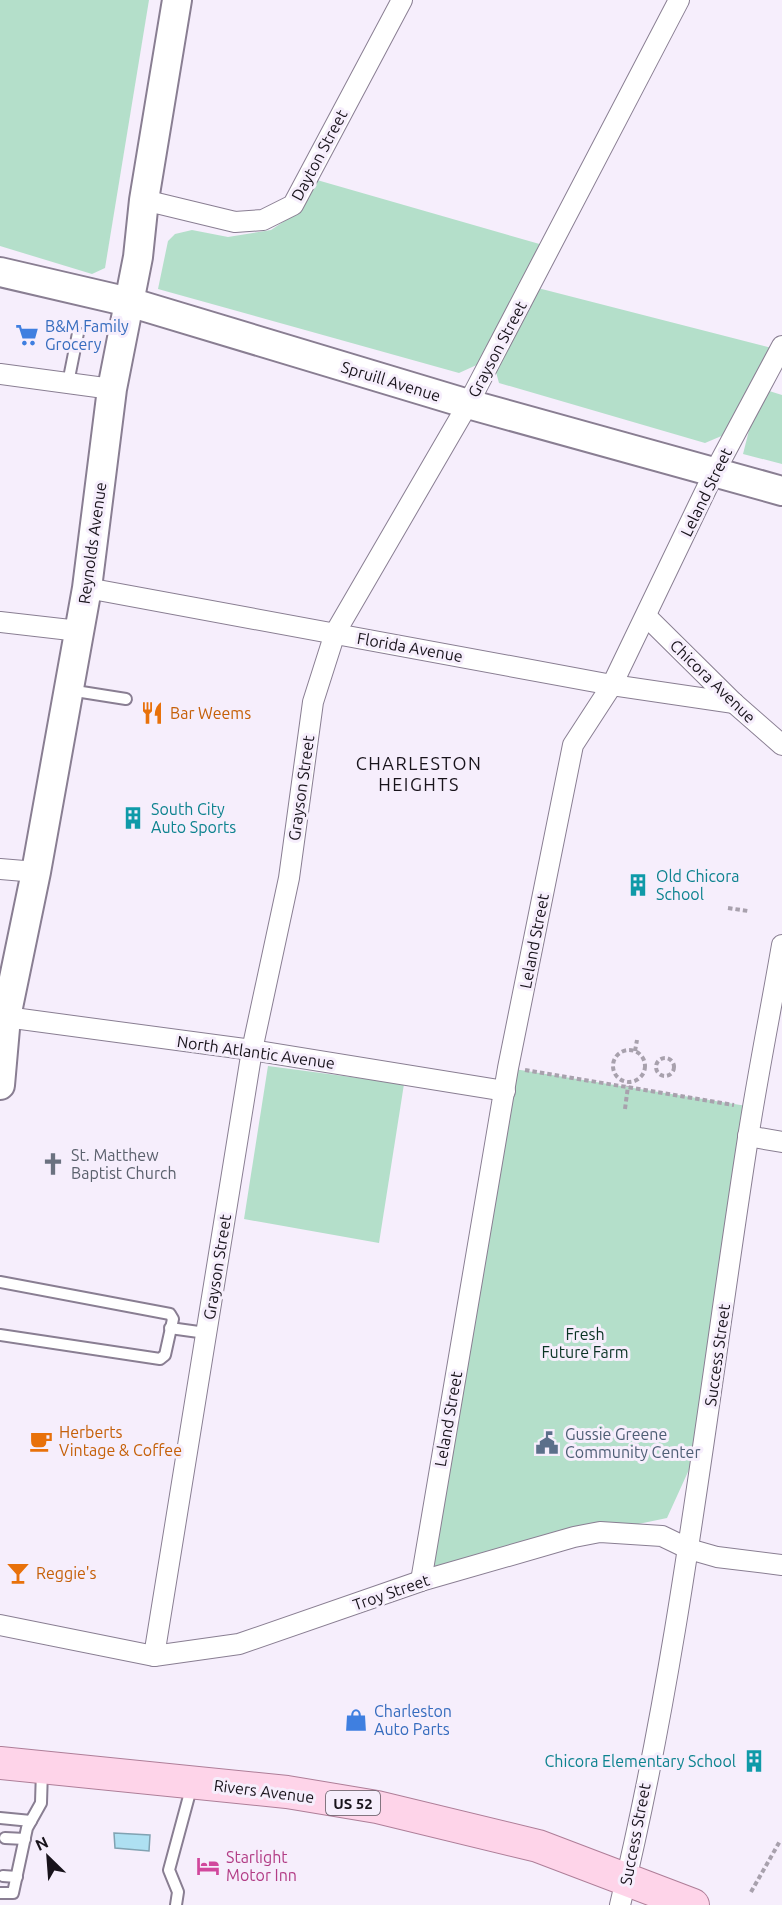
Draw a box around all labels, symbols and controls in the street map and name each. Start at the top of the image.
street label: Dayton Street [288,106,351,204]
street label: Grayson Street [464,297,530,400]
place label: B&M Family Grocery [45,317,129,353]
supermarket icon: B&M Family Grocery [14,322,40,348]
street label: Spruill Avenue [339,357,443,405]
street label: Leland Street [677,444,735,539]
street label: Reynolds Avenue [75,481,109,605]
street label: Florida Avenue [356,629,464,665]
street label: Chicora Avenue [667,636,759,726]
restaurant icon: Bar Weems [139,700,165,726]
place label: Bar Weems [170,704,251,722]
street label: Grayson Street [285,733,317,842]
district label: CHARLESTON HEIGHTS [356,753,482,794]
place label: South City Auto Sports [151,800,236,836]
building icon: South City Auto Sports [120,805,146,831]
place label: Old Chicora School [656,867,740,903]
building icon: Old Chicora School [625,872,651,898]
street label: Leland Street [516,891,552,990]
street label: North Atlantic Avenue [176,1032,336,1072]
place label: St. Matthew Baptist Church [71,1146,177,1182]
church icon: St. Matthew Baptist Church [40,1151,66,1177]
street label: Grayson Street [200,1212,234,1321]
street label: Success Street [701,1302,733,1407]
park label: Fresh Future Farm [541,1325,629,1361]
street label: Leland Street [431,1369,465,1468]
place label: Herberts Vintage & Coffee [59,1423,182,1459]
place label: Gussie Greene Community Center [565,1425,701,1461]
cafe icon: Herberts Vintage & Coffee [28,1428,54,1454]
public building icon: Gussie Greene Community Center [534,1430,560,1456]
bar icon: Reggie's [5,1560,31,1586]
place label: Reggie's [36,1564,97,1582]
street label: Troy Street [350,1570,432,1613]
place label: Charleston Auto Parts [374,1702,452,1738]
shop icon: Charleston Auto Parts [343,1707,369,1733]
building icon: Chicora Elementary School [741,1748,767,1774]
place label: Chicora Elementary School [545,1752,736,1770]
street label: Rivers Avenue [213,1776,315,1806]
street label: Success Street [616,1781,654,1886]
road number: US 52 [326,1791,380,1815]
north arrow [18,1827,78,1887]
text: N [32,1833,51,1854]
place label: Starlight Motor Inn [226,1848,297,1884]
hotel icon: Starlight Motor Inn [195,1853,221,1879]

